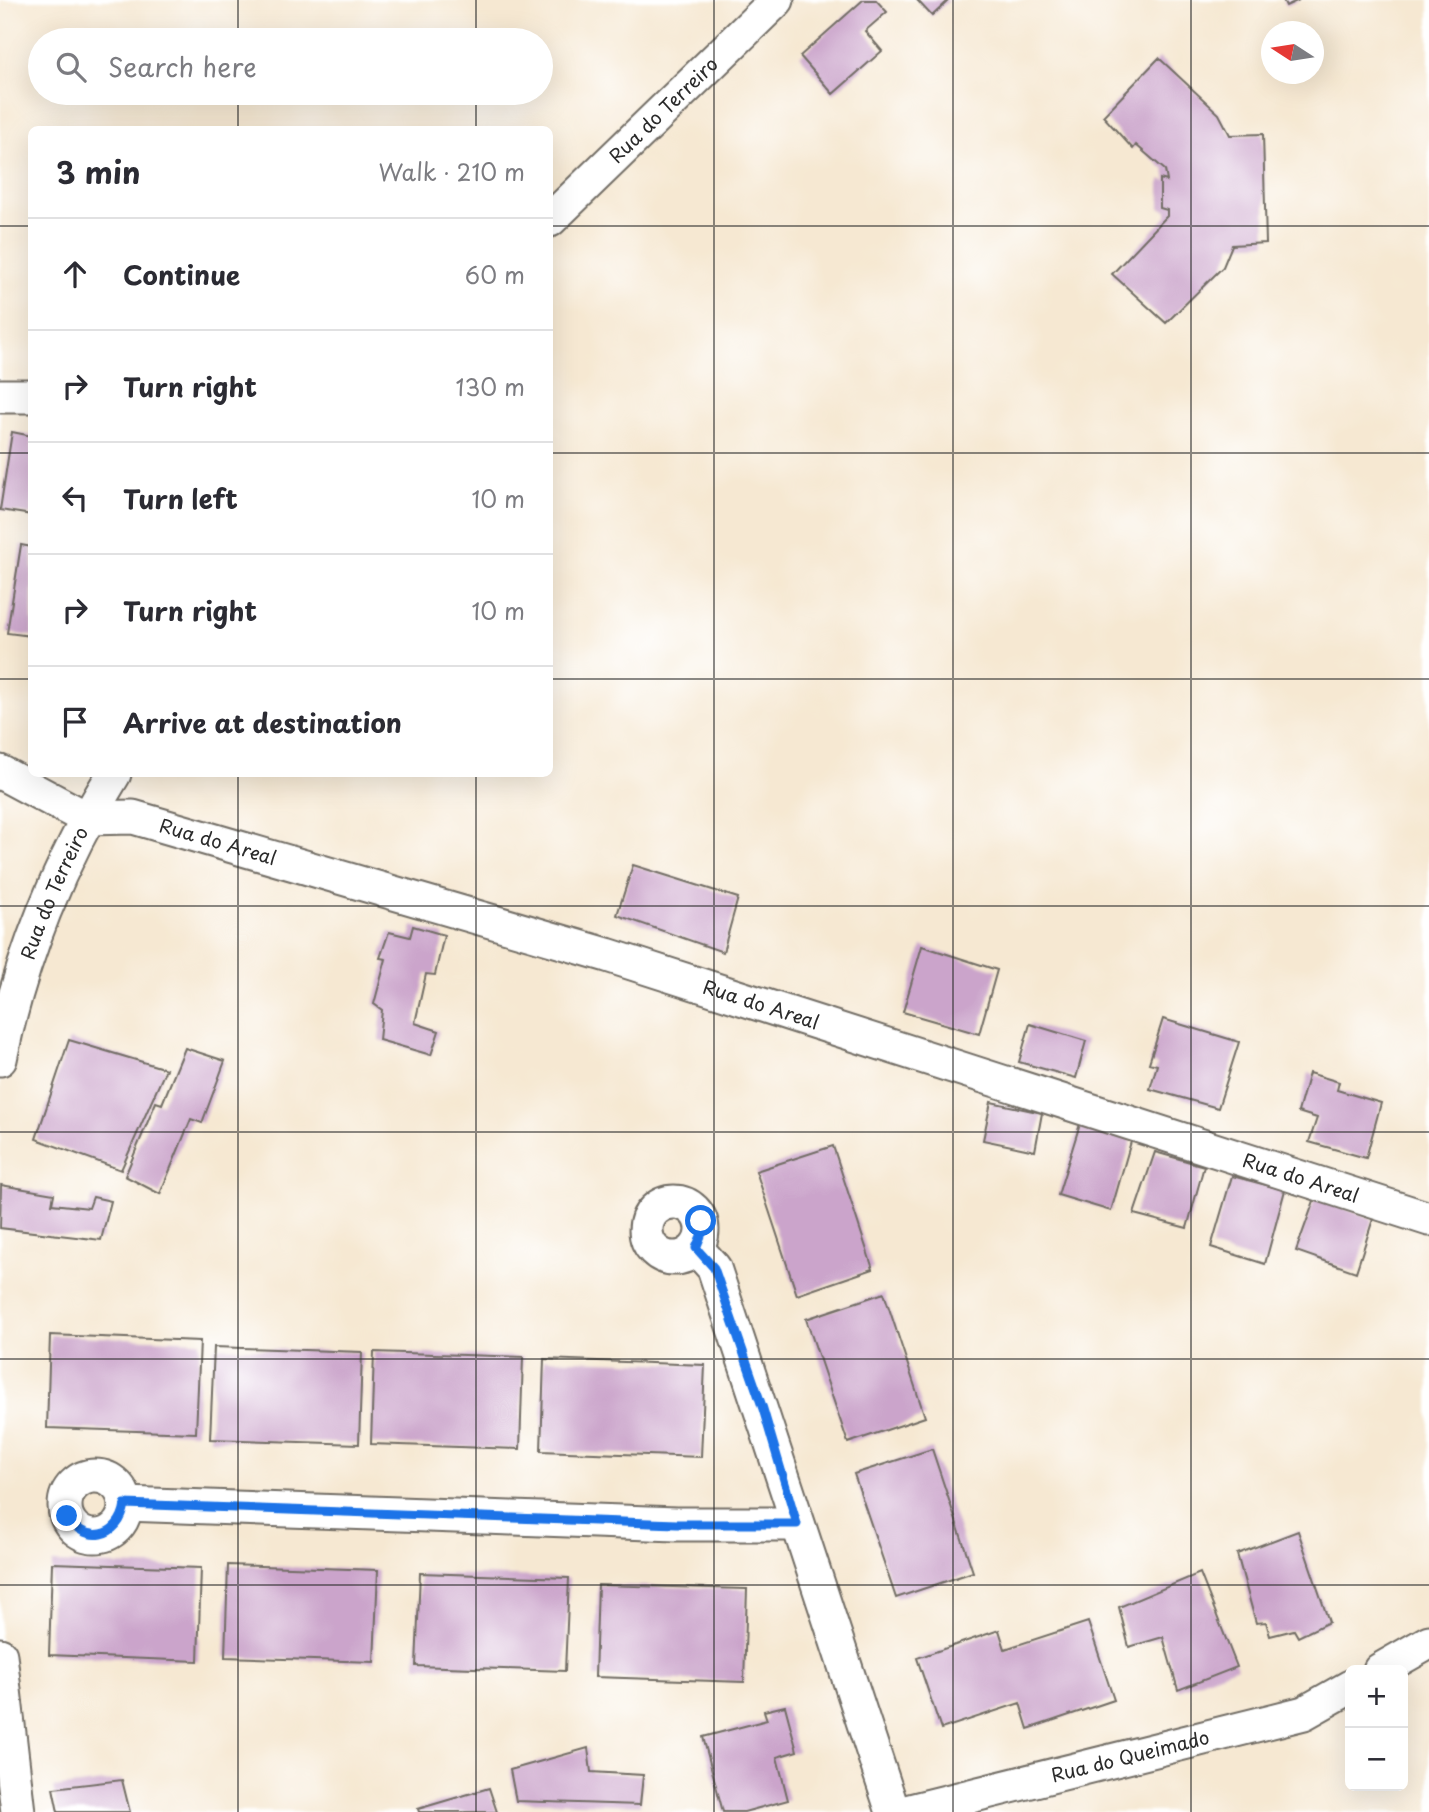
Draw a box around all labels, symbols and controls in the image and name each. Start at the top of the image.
north arrow [1261,21,1324,84]
search box [28,28,553,105]
text: Search here [108,47,257,86]
icon: search [52,48,90,86]
street label: Rua do Terreiro [602,50,724,169]
text: 3 min [56,149,141,194]
text: Walk · 210 m [378,154,525,189]
icon: ahead [56,255,94,293]
text: Continue [123,255,240,294]
text: 60 m [465,257,525,292]
icon: right [56,367,94,405]
text: Turn right [123,367,257,406]
text: 130 m [455,369,525,404]
icon: left [56,479,94,517]
text: Turn left [123,479,238,518]
text: 10 m [471,481,525,516]
icon: right [56,591,94,629]
text: Turn right [123,591,257,630]
text: 10 m [471,593,525,628]
icon: arrive [56,703,94,741]
text: Arrive at destination [123,703,402,742]
street label: Rua do Areal [156,810,280,871]
street label: Rua do Terreiro [13,821,94,963]
street label: Rua do Areal [700,972,823,1035]
street label: Rua do Areal [1239,1145,1363,1209]
route start [685,1205,716,1236]
route end [51,1500,82,1531]
map controls [1345,1665,1408,1791]
button: + [1345,1665,1408,1728]
street label: Rua do Queimado [1048,1722,1212,1788]
button: − [1345,1728,1408,1791]

